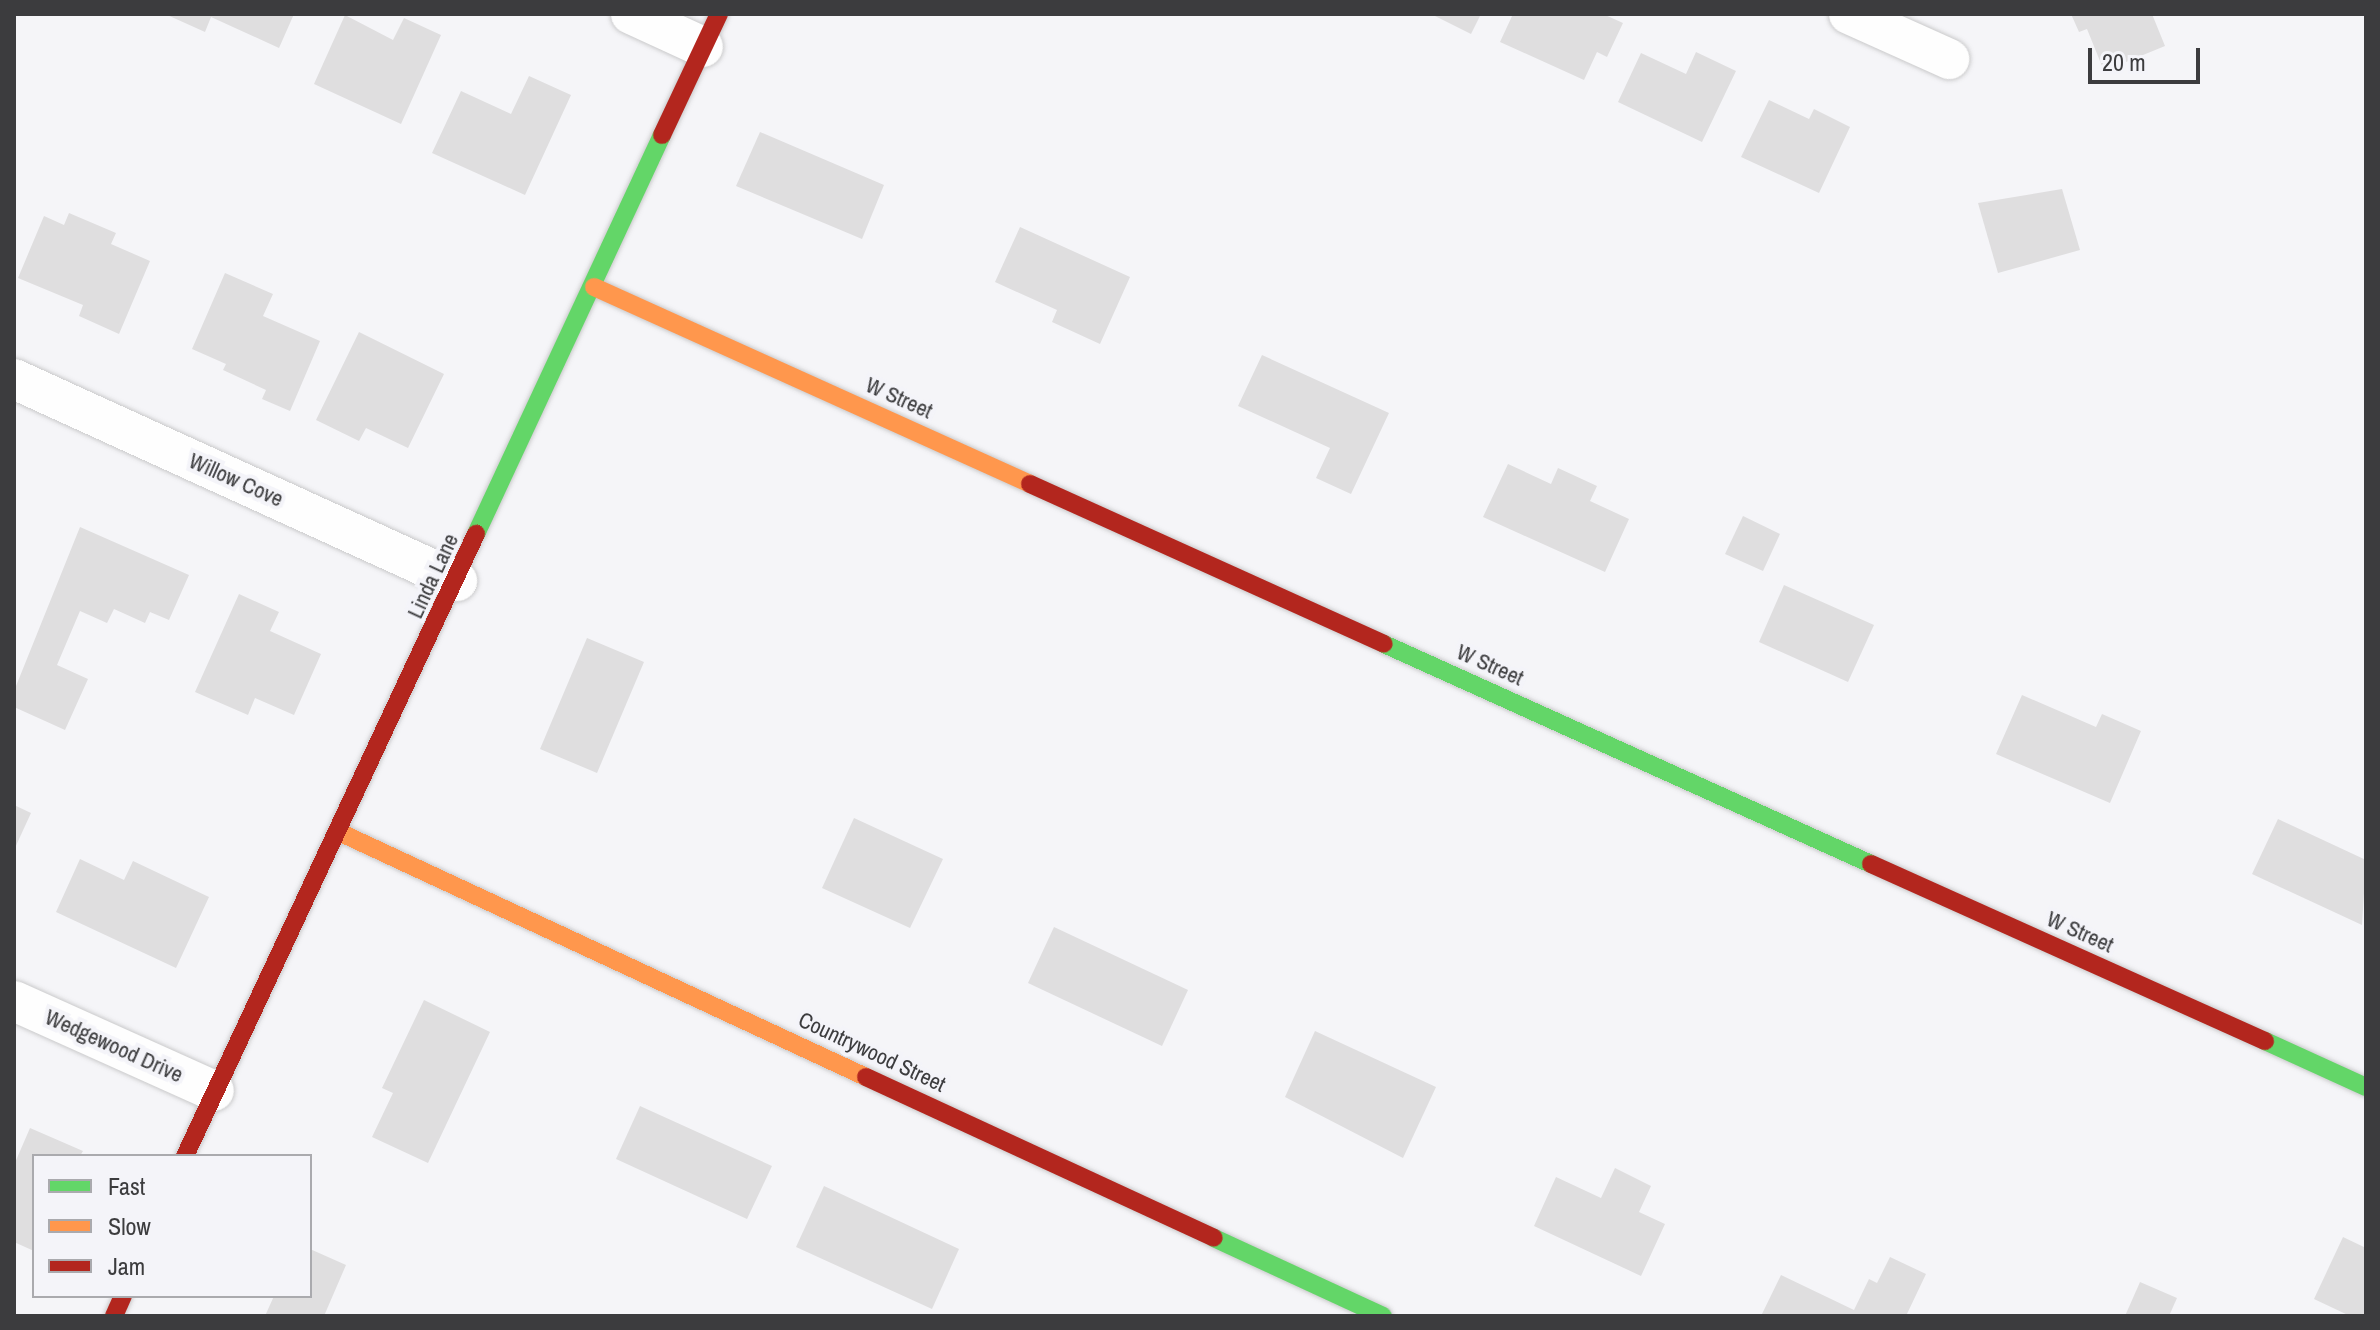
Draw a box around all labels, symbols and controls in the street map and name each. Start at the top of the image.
scale bar [2092,32,2204,82]
text: 20 m [2102,46,2146,78]
street label: W Street [862,372,936,424]
street label: Willow Cove [185,448,287,512]
street label: Linda Lane [402,530,464,622]
street label: W Street [1453,639,1527,691]
street label: W Street [2043,906,2117,958]
street label: Wedgewood Drive [41,1004,187,1088]
street label: Countrywood Street [794,1006,950,1098]
legend [32,1154,312,1298]
text: Fast [108,1170,145,1202]
text: Slow [108,1210,151,1242]
text: Jam [108,1250,145,1282]

